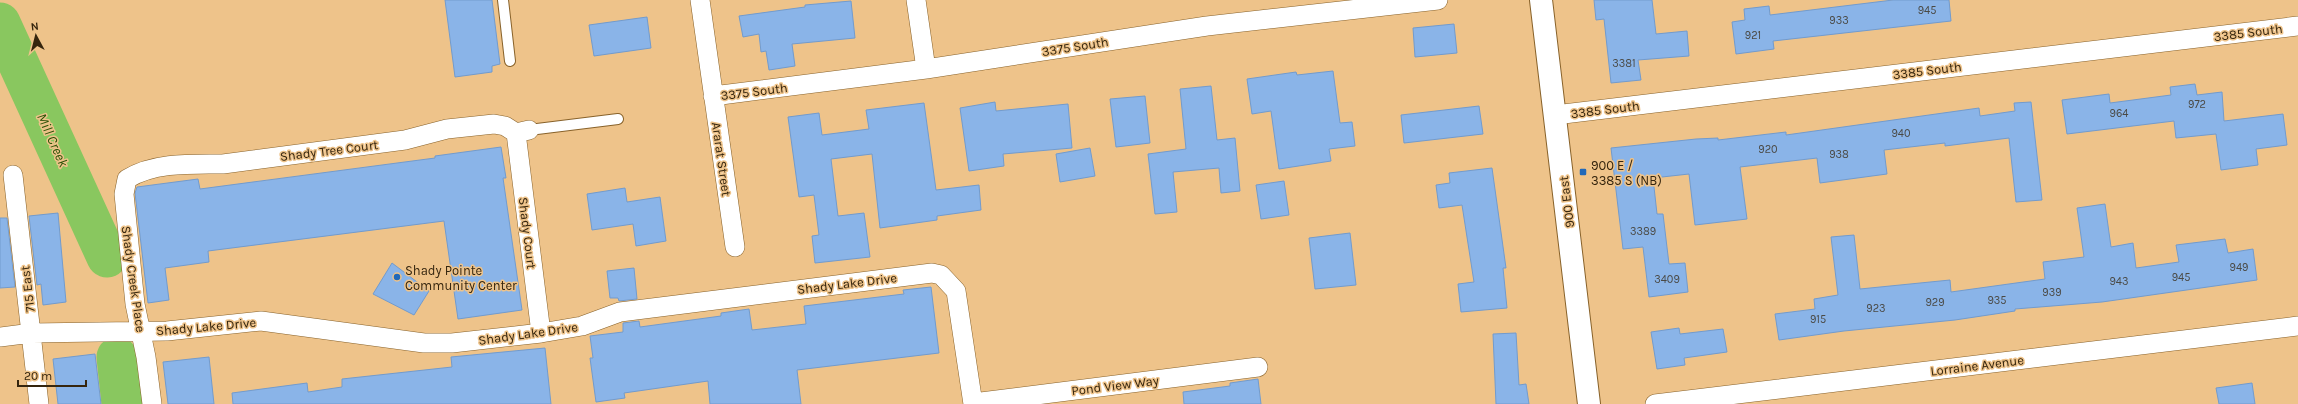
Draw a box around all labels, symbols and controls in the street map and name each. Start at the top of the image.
house number: 945 [1918,4,1936,17]
house number: 933 [1829,14,1849,27]
north arrow [16,16,56,56]
text: N [30,20,40,34]
street label: 3385 South [2213,21,2283,44]
house number: 921 [1745,29,1761,42]
street label: 3375 South [1041,34,1110,59]
house number: 3381 [1612,57,1636,70]
street label: 3385 South [1892,59,1962,82]
street label: 3375 South [720,80,788,103]
street label: 3385 South [1570,98,1640,121]
house number: 972 [2188,98,2206,111]
house number: 964 [2110,107,2128,120]
water label: Mill Creek [33,111,72,171]
street label: Ararat Street [709,121,734,197]
house number: 940 [1891,127,1911,140]
street label: Shady Tree Court [279,137,379,164]
house number: 920 [1758,143,1778,156]
house number: 938 [1829,148,1849,161]
place label: 900 E / 3385 S (NB) [1591,158,1662,188]
marker: 900 E / 3385 S (NB) [1578,167,1588,177]
street label: 900 East [1556,175,1577,229]
street label: Shady Court [516,196,539,270]
street label: Shady Creek Place [119,225,148,334]
house number: 3389 [1630,225,1656,238]
house number: 949 [2230,261,2248,274]
place label: Shady Pointe Community Center [405,263,517,293]
street label: 715 East [17,265,38,313]
street label: Shady Lake Drive [796,270,898,297]
house number: 945 [2172,271,2190,284]
marker: Shady Pointe Community Center [392,272,402,282]
house number: 3409 [1654,273,1680,286]
house number: 943 [2109,275,2129,288]
house number: 939 [2042,286,2062,299]
house number: 935 [1987,294,2007,307]
house number: 929 [1925,296,1945,309]
house number: 923 [1866,302,1886,315]
house number: 915 [1810,313,1826,326]
street label: Shady Lake Drive [155,315,257,338]
street label: Shady Lake Drive [477,319,579,348]
street label: Lorraine Avenue [1929,352,2025,379]
scale bar [18,362,86,388]
text: 20 m [24,369,52,383]
street label: Pond View Way [1071,373,1160,398]

